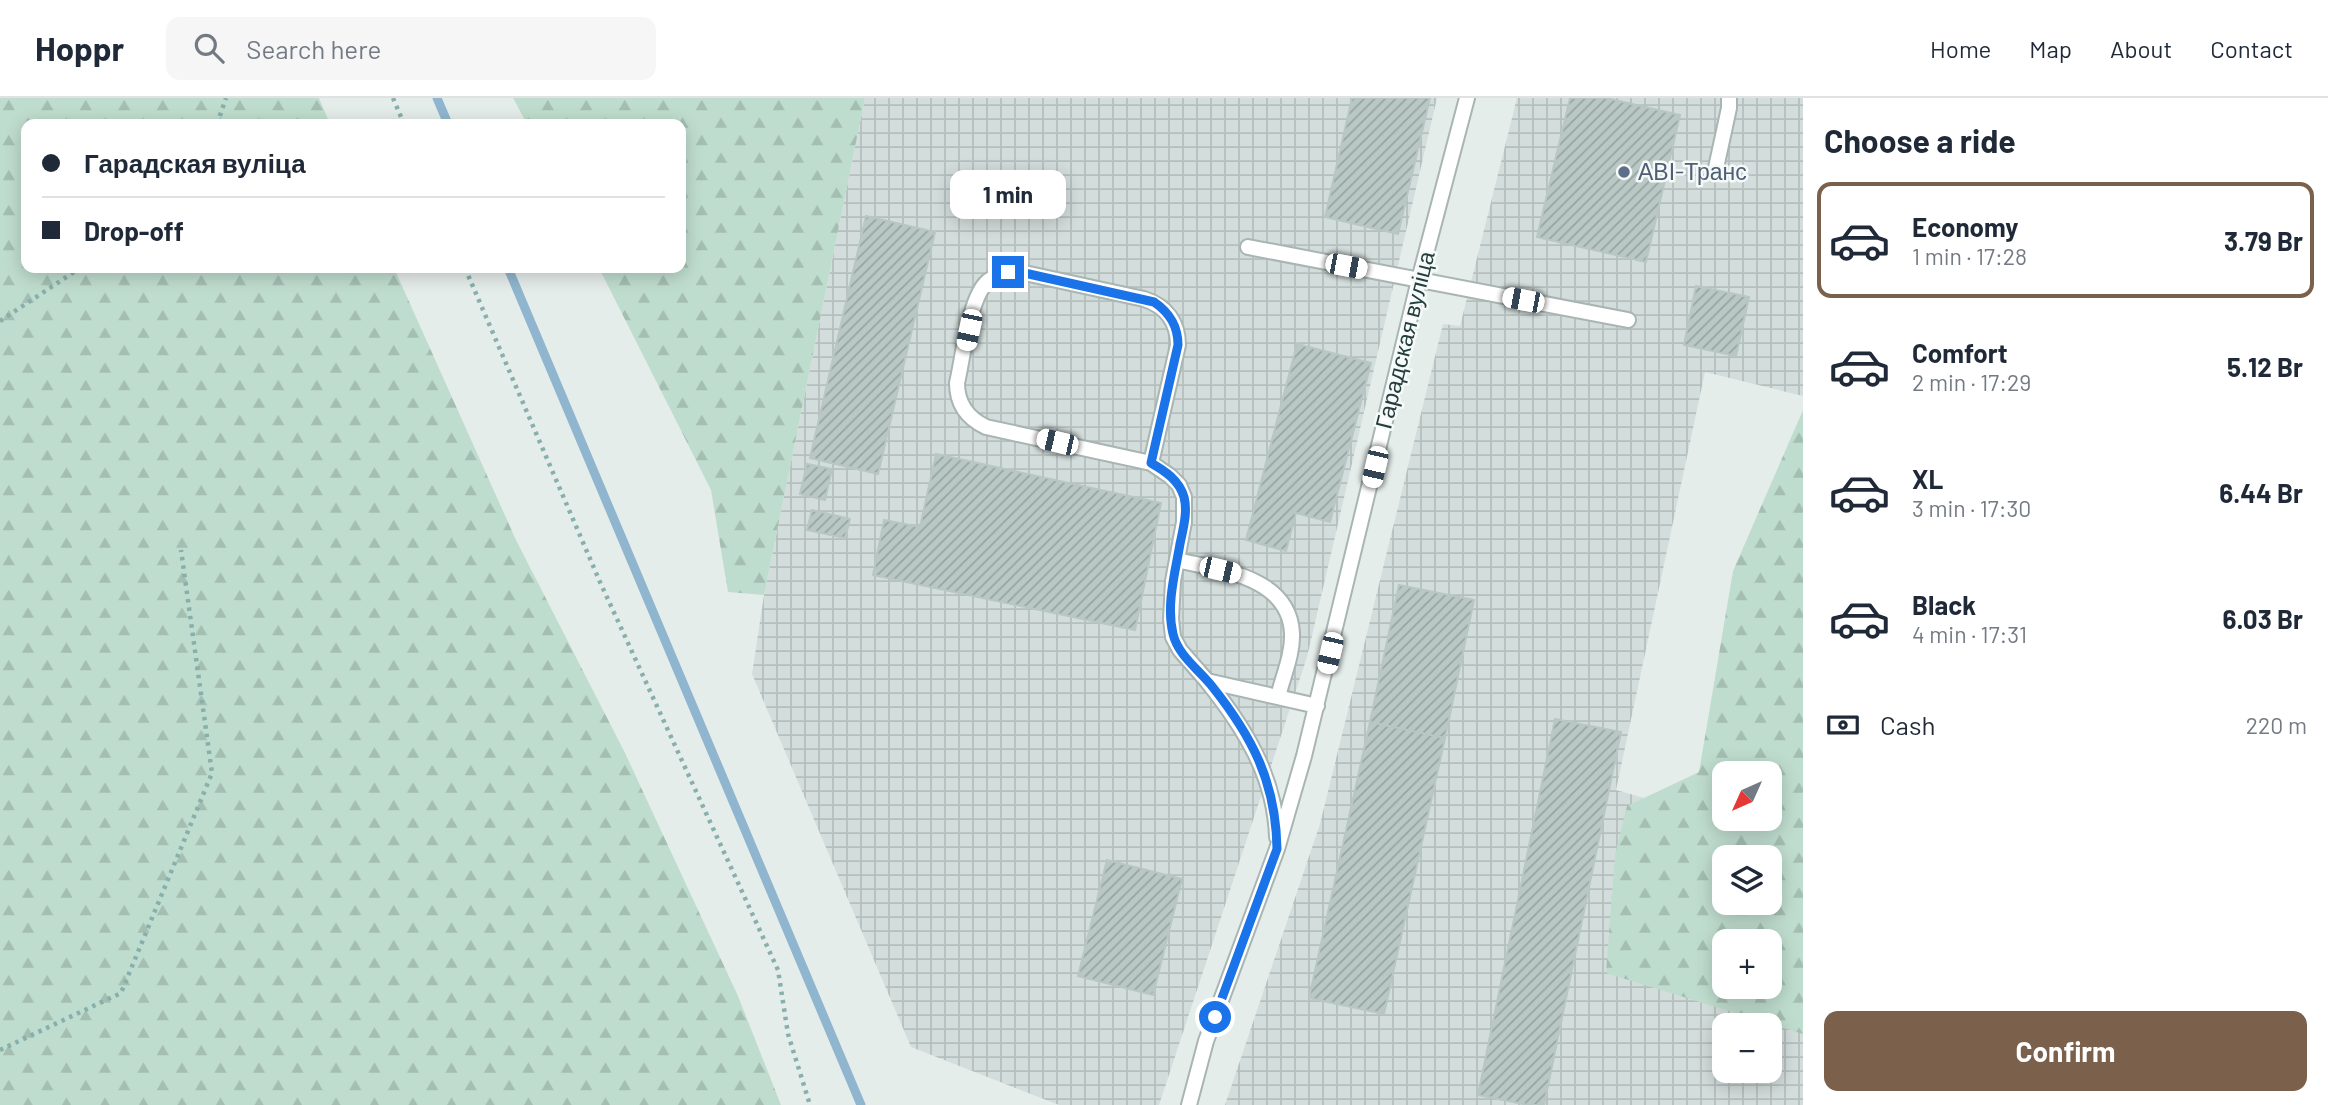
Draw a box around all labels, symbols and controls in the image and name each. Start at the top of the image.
search box [166,17,656,80]
text: Hoppr [35,28,124,68]
icon: search [190,29,228,67]
text: Search here [246,33,381,64]
text: Home [1930,34,1991,63]
text: Map [2029,34,2072,63]
text: About [2110,34,2172,63]
text: Contact [2210,34,2293,63]
text: Choose a ride [1824,121,2016,159]
text: Гарадская вуліца [84,147,306,178]
place label: АВІ-Транс [1638,157,1747,185]
marker: АВІ-Транс [1616,164,1632,180]
callout: 1 min [950,170,1066,220]
text: 1 min [983,180,1033,208]
icon: car [1828,209,1891,272]
text: Economy [1912,211,2018,242]
text: Drop-off [84,215,184,246]
text: 3.79 Br [2224,225,2303,256]
text: 1 min · 17:28 [1912,242,2027,270]
street label: Гарадская вуліца [1368,248,1440,431]
car [1324,252,1369,280]
route end [992,256,1024,288]
car [1501,286,1546,314]
car [955,307,984,353]
icon: car [1828,335,1891,398]
text: Comfort [1912,337,2008,368]
text: 5.12 Br [2227,351,2303,382]
text: 2 min · 17:29 [1912,368,2031,396]
car [1035,427,1080,457]
car [1361,444,1390,490]
icon: car [1828,461,1891,524]
text: XL [1912,463,1943,494]
text: 6.44 Br [2219,477,2303,508]
text: 3 min · 17:30 [1912,494,2031,522]
car [1198,555,1243,585]
icon: car [1828,587,1891,650]
text: Black [1912,589,1976,620]
text: 6.03 Br [2223,603,2303,634]
text: 4 min · 17:31 [1912,620,2027,648]
car [1316,630,1345,676]
icon: cash [1824,706,1862,744]
text: Cash [1880,709,1935,740]
text: 220 m [2246,711,2307,739]
north arrow [1712,761,1782,831]
map controls [1712,761,1782,1083]
button: layers [1712,845,1782,915]
button: + [1712,929,1782,999]
route start [1199,1001,1231,1033]
button: Confirm [1824,1011,2307,1091]
button: − [1712,1013,1782,1083]

